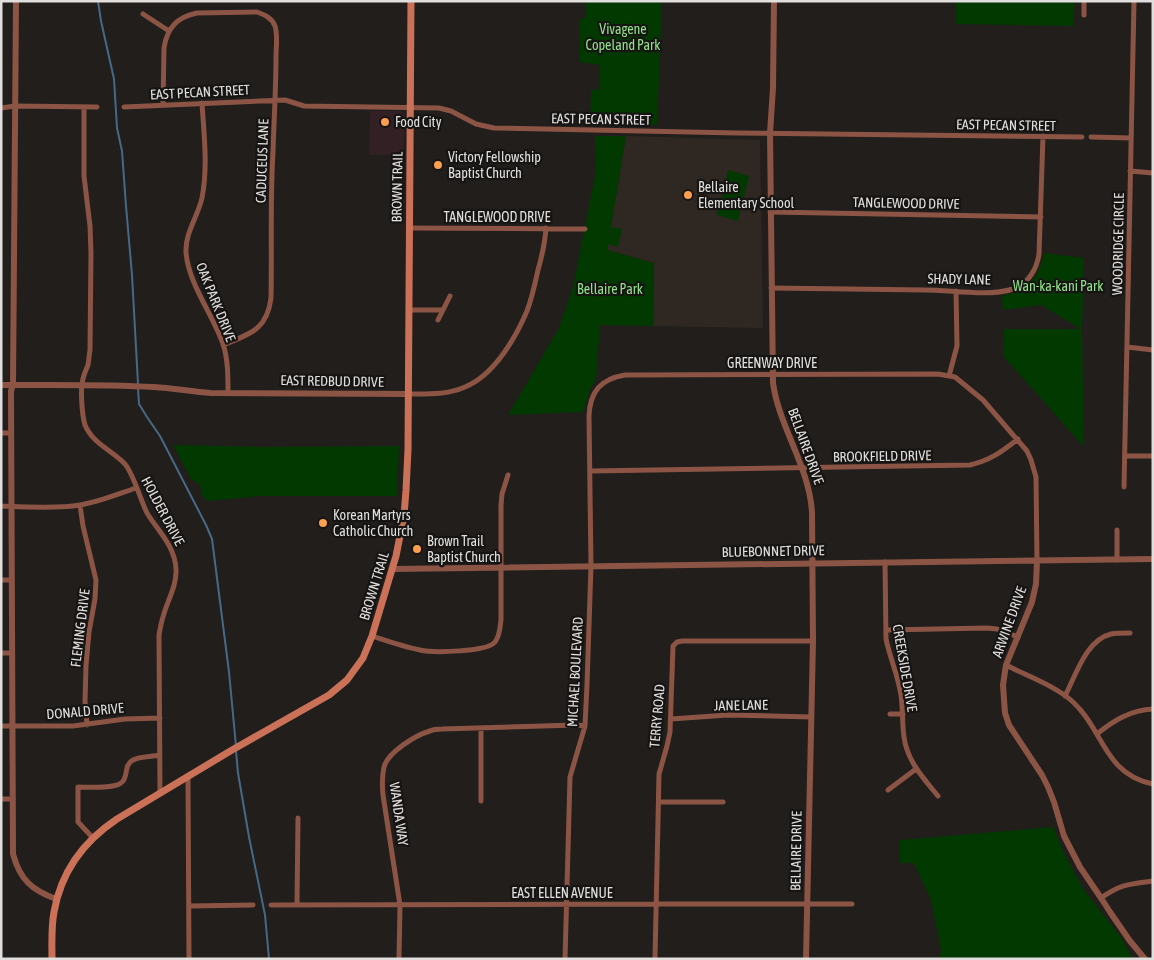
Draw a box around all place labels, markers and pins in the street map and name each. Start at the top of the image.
place label: Food City [395,114,442,130]
marker: Food City [379,116,391,128]
place label: Victory Fellowship Baptist Church [448,149,541,181]
marker: Victory Fellowship Baptist Church [432,159,444,171]
place label: Bellaire Elementary School [698,179,794,211]
marker: Bellaire Elementary School [682,189,694,201]
place label: Korean Martyrs Catholic Church [333,507,413,539]
marker: Korean Martyrs Catholic Church [317,517,329,529]
place label: Brown Trail Baptist Church [427,533,501,565]
marker: Brown Trail Baptist Church [411,543,423,555]

